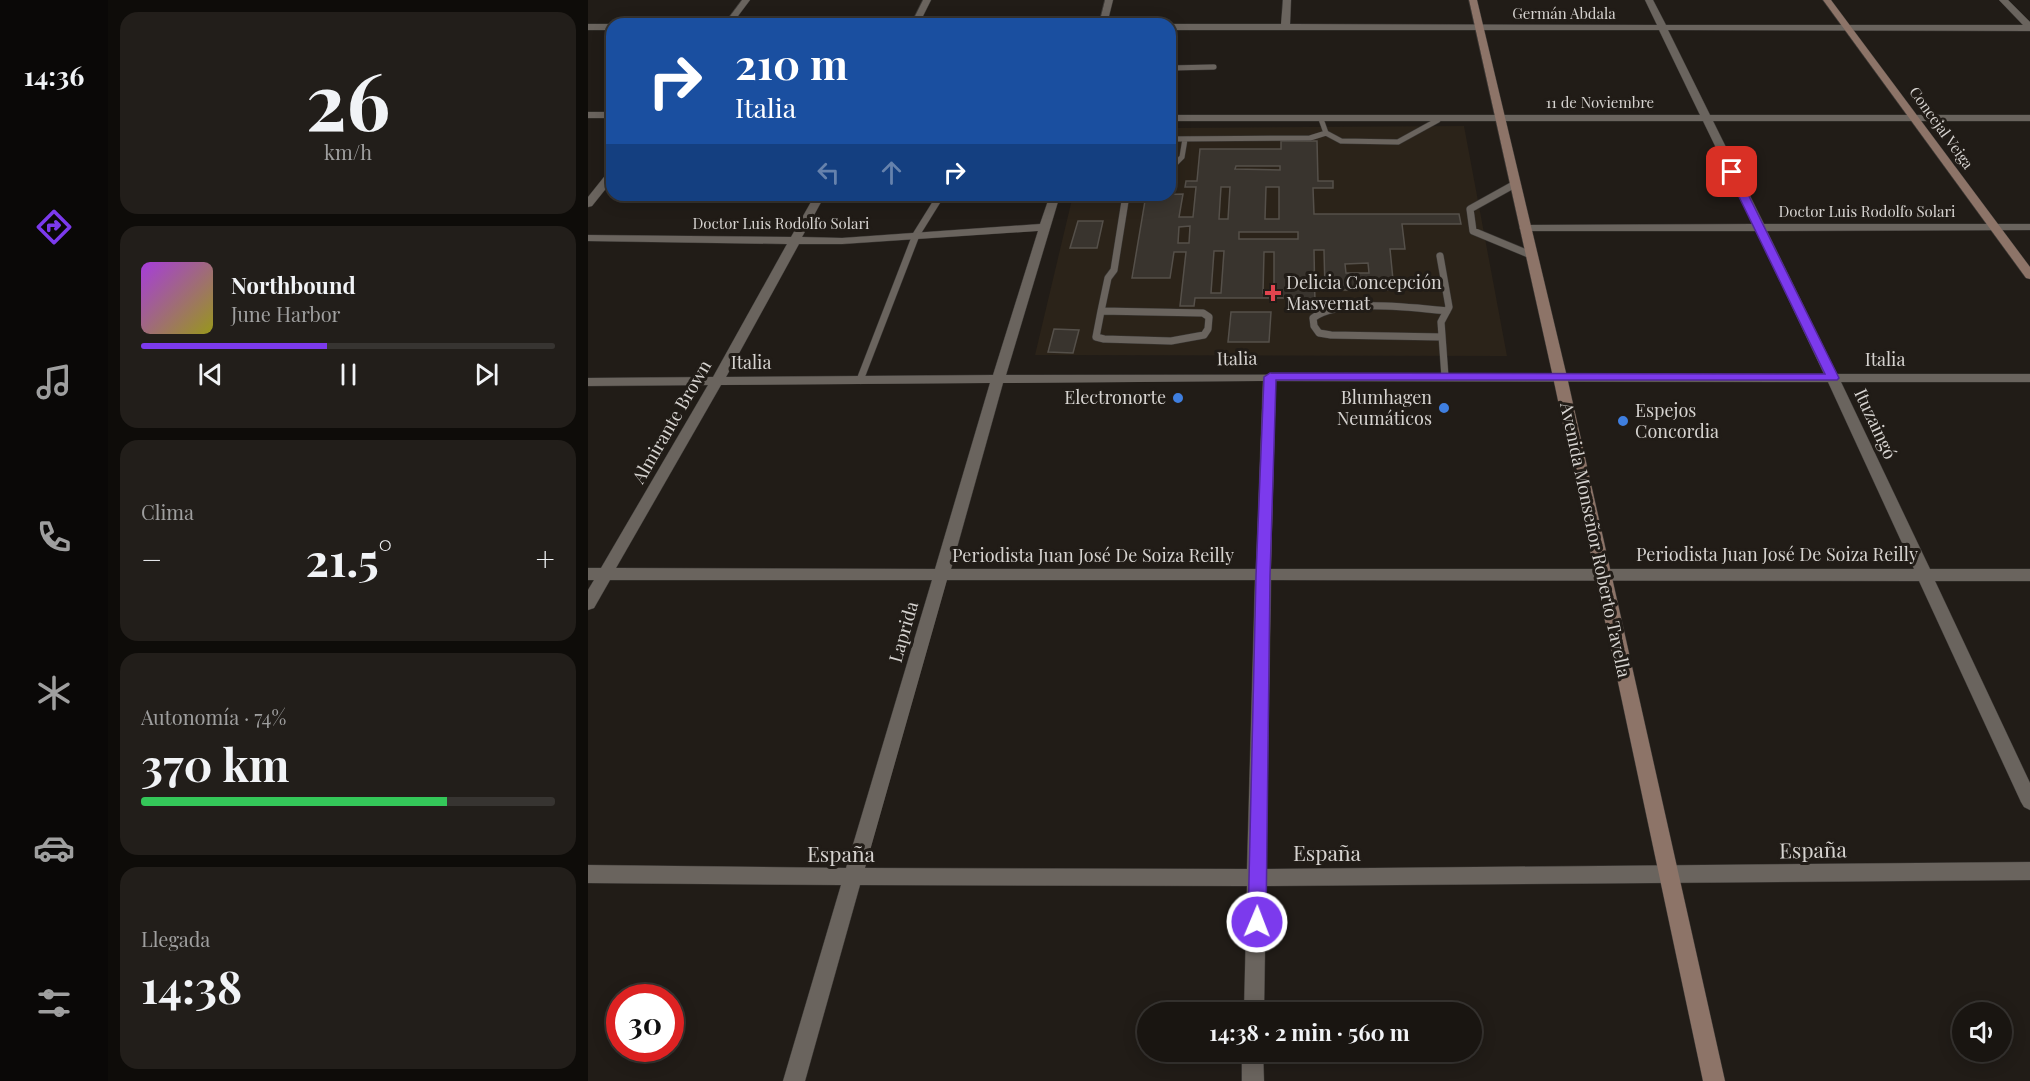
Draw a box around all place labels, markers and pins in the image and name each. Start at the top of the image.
pin [1706,146,1757,197]
place label: Delicia Concepción Masvernat [1286,270,1442,315]
marker: Delicia Concepción Masvernat [1264,284,1282,302]
place label: Electronorte [1064,385,1166,409]
place label: Blumhagen Neumáticos [1337,385,1432,430]
marker: Electronorte [1171,391,1185,405]
place label: Espejos Concordia [1635,398,1719,443]
marker: Blumhagen Neumáticos [1437,401,1451,415]
marker: Espejos Concordia [1616,414,1630,428]

